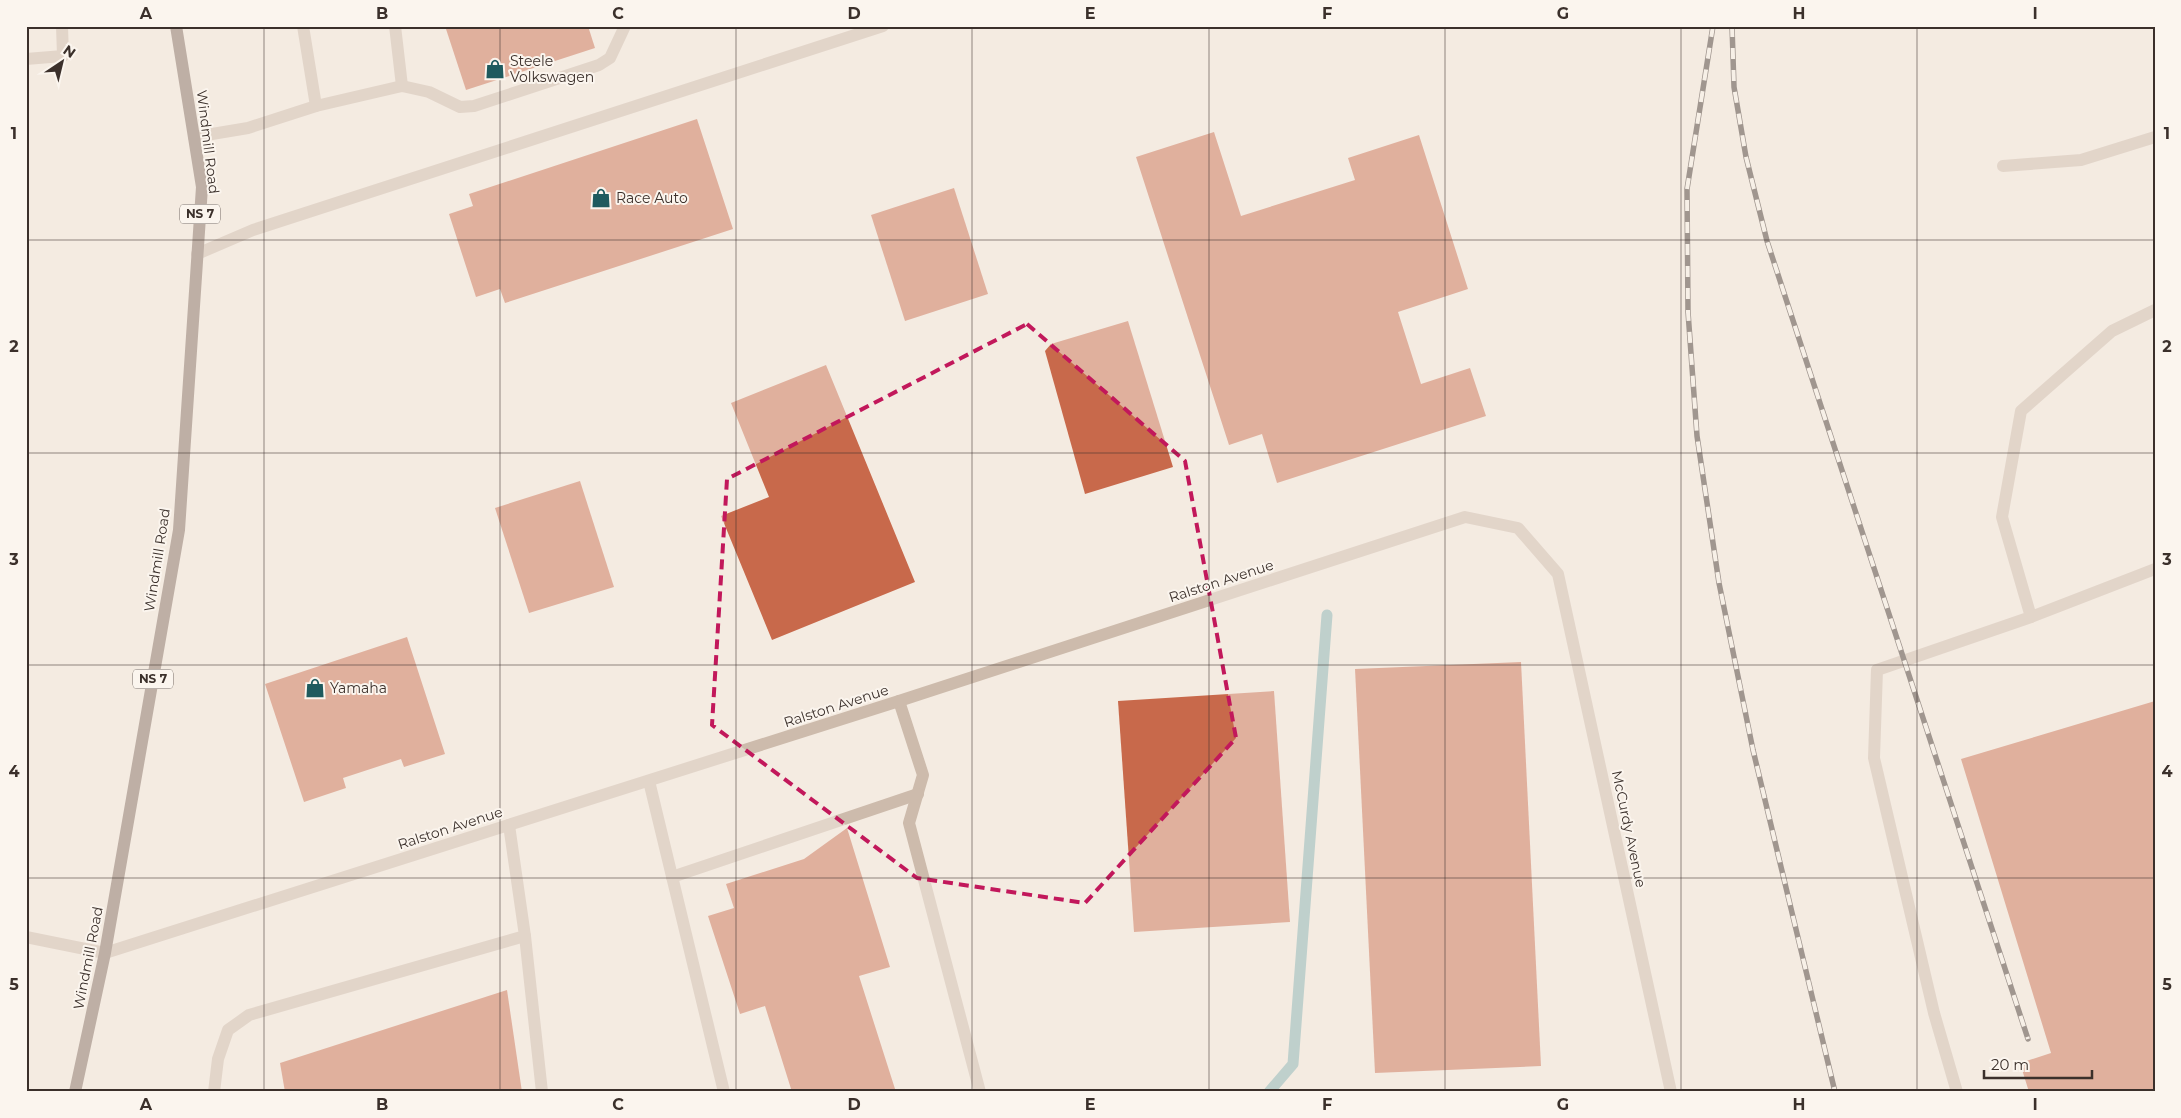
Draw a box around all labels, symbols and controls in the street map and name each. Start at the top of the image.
text: A [139,4,153,23]
text: B [376,4,388,23]
text: C [612,4,624,23]
text: D [847,4,861,23]
text: E [1085,4,1095,23]
text: F [1322,4,1332,23]
text: G [1557,4,1569,23]
text: H [1793,4,1805,23]
text: I [2032,4,2038,23]
north arrow [38,38,88,88]
text: N [60,41,79,62]
place label: Steele Volkswagen [510,52,594,86]
shop icon: Steele Volkswagen [484,58,506,80]
street label: Windmill Road [193,89,223,195]
text: 1 [11,124,17,143]
text: 1 [2164,124,2170,143]
shop icon: Race Auto [590,187,612,209]
place label: Race Auto [616,189,688,207]
road number: NS 7 [180,204,220,223]
text: 2 [9,337,19,356]
text: 2 [2162,337,2172,356]
street label: Windmill Road [140,507,174,613]
text: 3 [8,550,19,569]
text: 3 [2161,550,2172,569]
street label: Ralston Avenue [1166,556,1276,606]
road number: NS 7 [133,670,173,689]
shop icon: Yamaha [304,677,326,699]
place label: Yamaha [330,679,387,697]
street label: Ralston Avenue [781,681,891,731]
text: 4 [8,762,20,781]
text: 4 [2161,762,2173,781]
street label: McCurdy Avenue [1608,769,1650,889]
street label: Ralston Avenue [395,803,505,853]
street label: Windmill Road [69,905,107,1011]
text: 5 [9,975,19,994]
text: 5 [2162,975,2172,994]
scale bar [1984,1048,2091,1080]
text: 20 m [1991,1055,2029,1074]
text: A [139,1095,153,1114]
text: B [376,1095,388,1114]
text: C [612,1095,624,1114]
text: D [847,1095,861,1114]
text: E [1085,1095,1095,1114]
text: F [1322,1095,1332,1114]
text: G [1557,1095,1569,1114]
text: H [1793,1095,1805,1114]
text: I [2032,1095,2038,1114]

